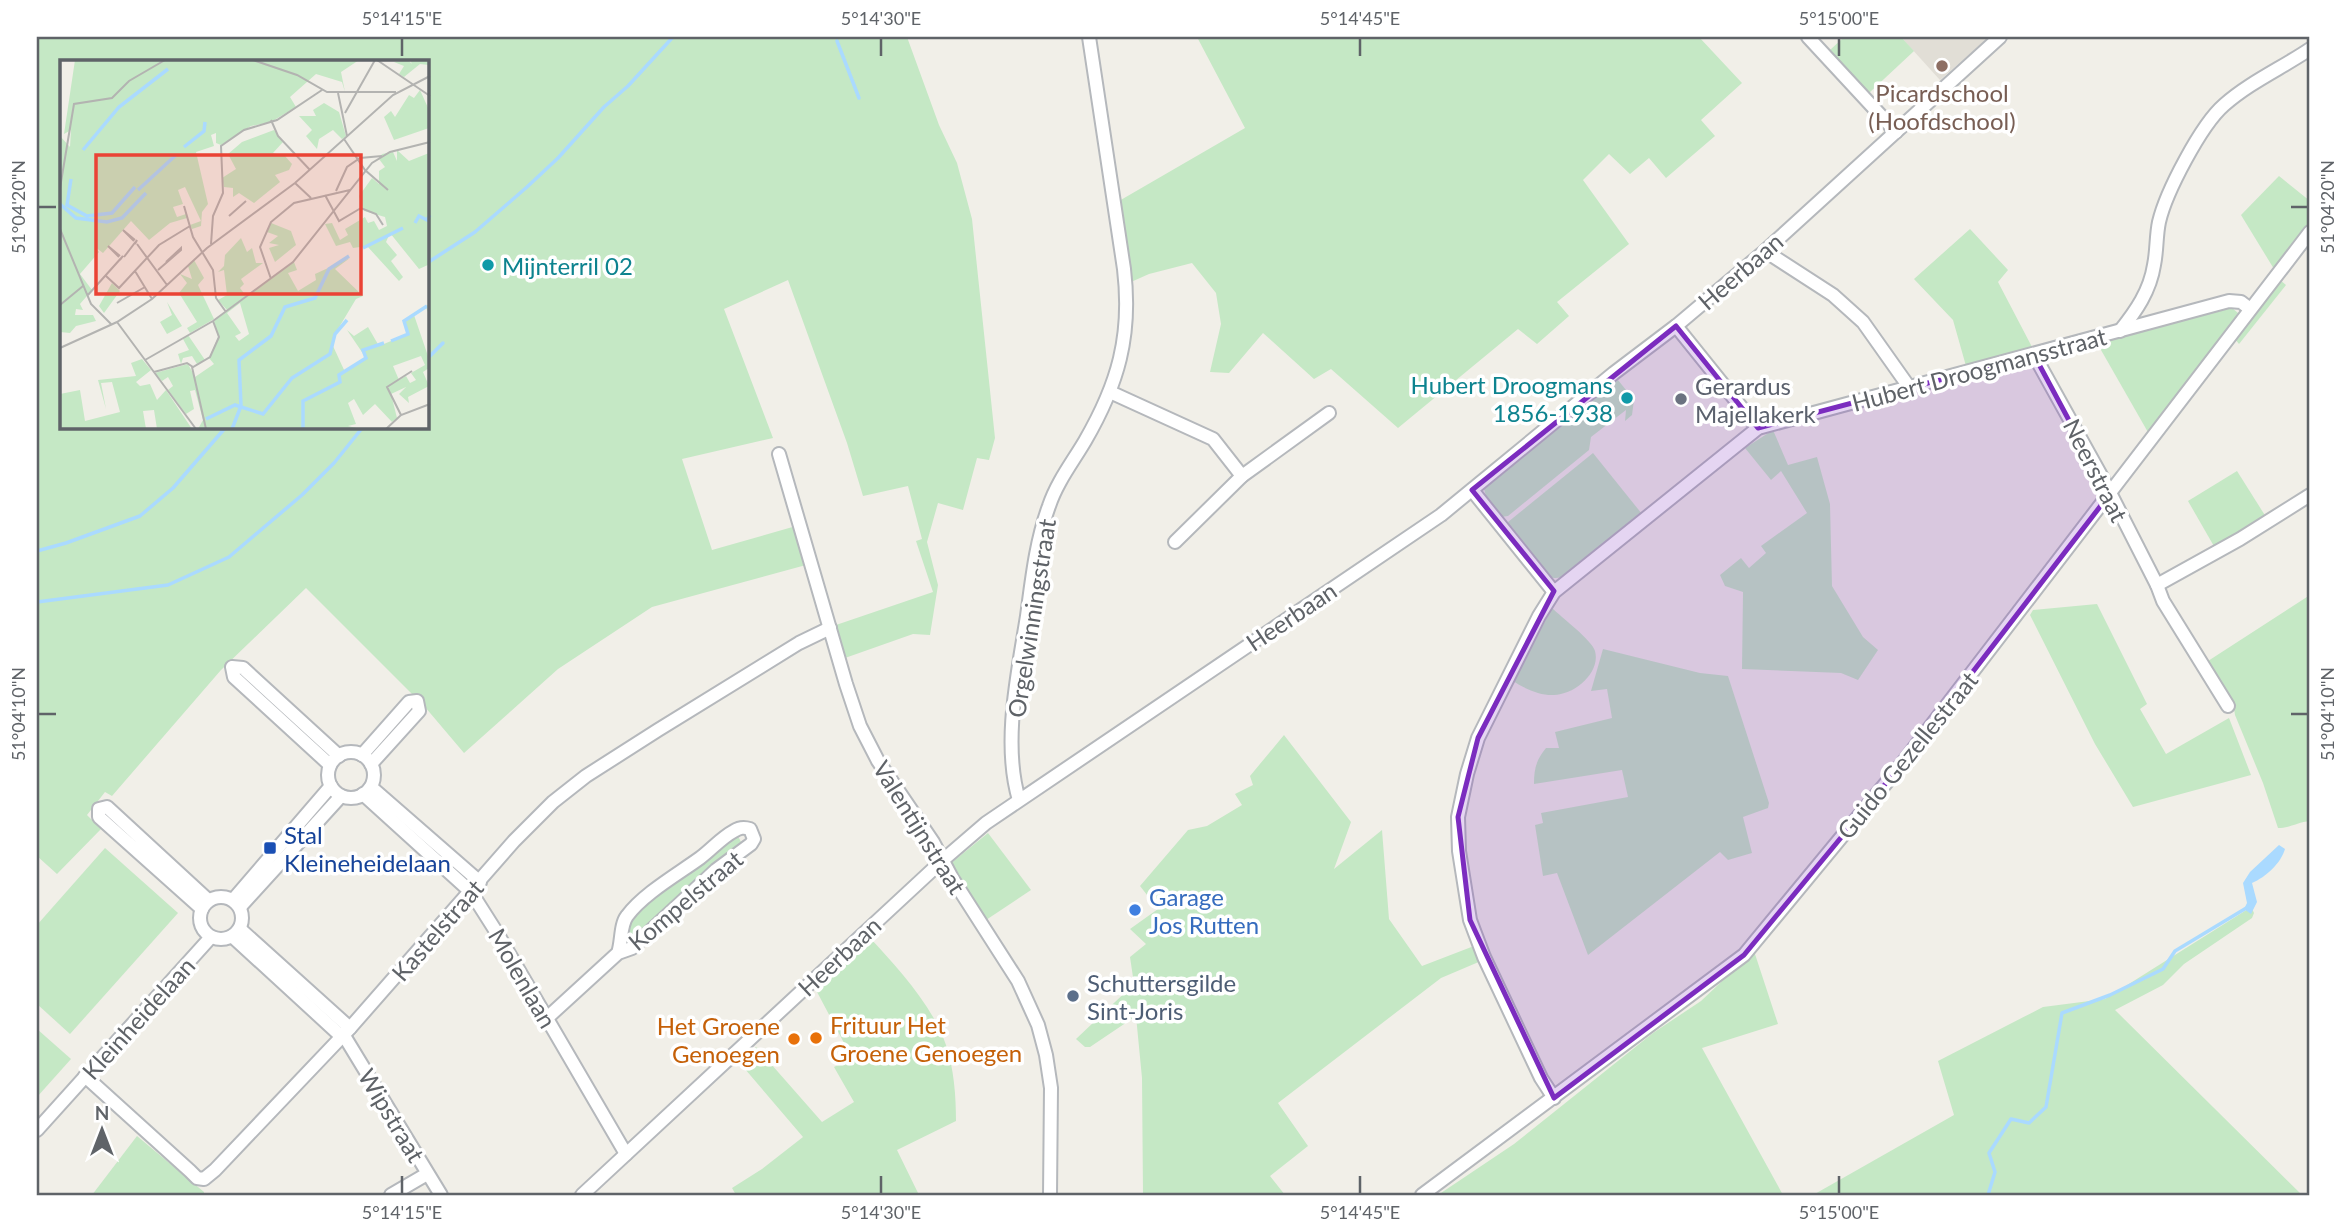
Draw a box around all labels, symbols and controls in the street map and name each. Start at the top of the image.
text: 5°14'15"E [362,7,442,29]
text: 5°14'30"E [841,7,921,29]
text: 5°14'45"E [1320,7,1400,29]
text: 5°15'00"E [1799,7,1879,29]
marker: Picardschool (Hoofdschool) [1934,58,1950,74]
inset map [60,60,429,429]
place label: Picardschool (Hoofdschool) [1868,78,2016,135]
text: 51°04'20"N [7,160,29,254]
text: 51°04'20"N [2316,160,2338,254]
street label: Heerbaan [1692,226,1788,316]
place label: Mijnterril 02 [502,251,633,280]
marker: Mijnterril 02 [480,257,496,273]
street label: Hubert Droogmansstraat [1849,321,2110,417]
place label: Hubert Droogmans 1856-1938 [1411,370,1613,427]
place label: Gerardus Majellakerk [1695,371,1816,428]
marker: Hubert Droogmans 1856-1938 [1619,390,1635,406]
marker: Gerardus Majellakerk [1673,391,1689,407]
street label: Neerstraat [2058,414,2134,527]
street label: Orgelwinningstraat [1001,516,1061,720]
street label: Heerbaan [1240,575,1342,657]
street label: Guido Gezellestraat [1831,665,1984,845]
text: 51°04'10"N [7,667,29,761]
text: 51°04'10"N [2316,667,2338,761]
street label: Valentijnstraat [867,755,973,899]
place label: Stal Kleineheidelaan [284,820,451,877]
marker: Stal Kleineheidelaan [262,840,278,856]
street label: Kompelstraat [622,844,748,956]
street label: Kastelstraat [385,873,489,987]
place label: Garage Jos Rutten [1149,882,1259,939]
marker: Garage Jos Rutten [1127,902,1143,918]
street label: Heerbaan [792,910,886,1002]
street label: Molenlaan [483,923,563,1033]
street label: Kleinheidelaan [76,951,200,1085]
place label: Schuttersgilde Sint-Joris [1087,968,1236,1025]
marker: Schuttersgilde Sint-Joris [1065,988,1081,1004]
place label: Frituur Het Groene Genoegen [830,1010,1022,1067]
place label: Het Groene Genoegen [657,1011,780,1068]
marker: Frituur Het Groene Genoegen [808,1030,824,1046]
marker: Het Groene Genoegen [786,1031,802,1047]
street label: Wipstraat [353,1063,431,1167]
north arrow [66,1096,136,1166]
text: N [95,1101,109,1124]
text: 5°14'15"E [362,1201,442,1223]
text: 5°14'30"E [841,1201,921,1223]
text: 5°14'45"E [1320,1201,1400,1223]
text: 5°15'00"E [1799,1201,1879,1223]

